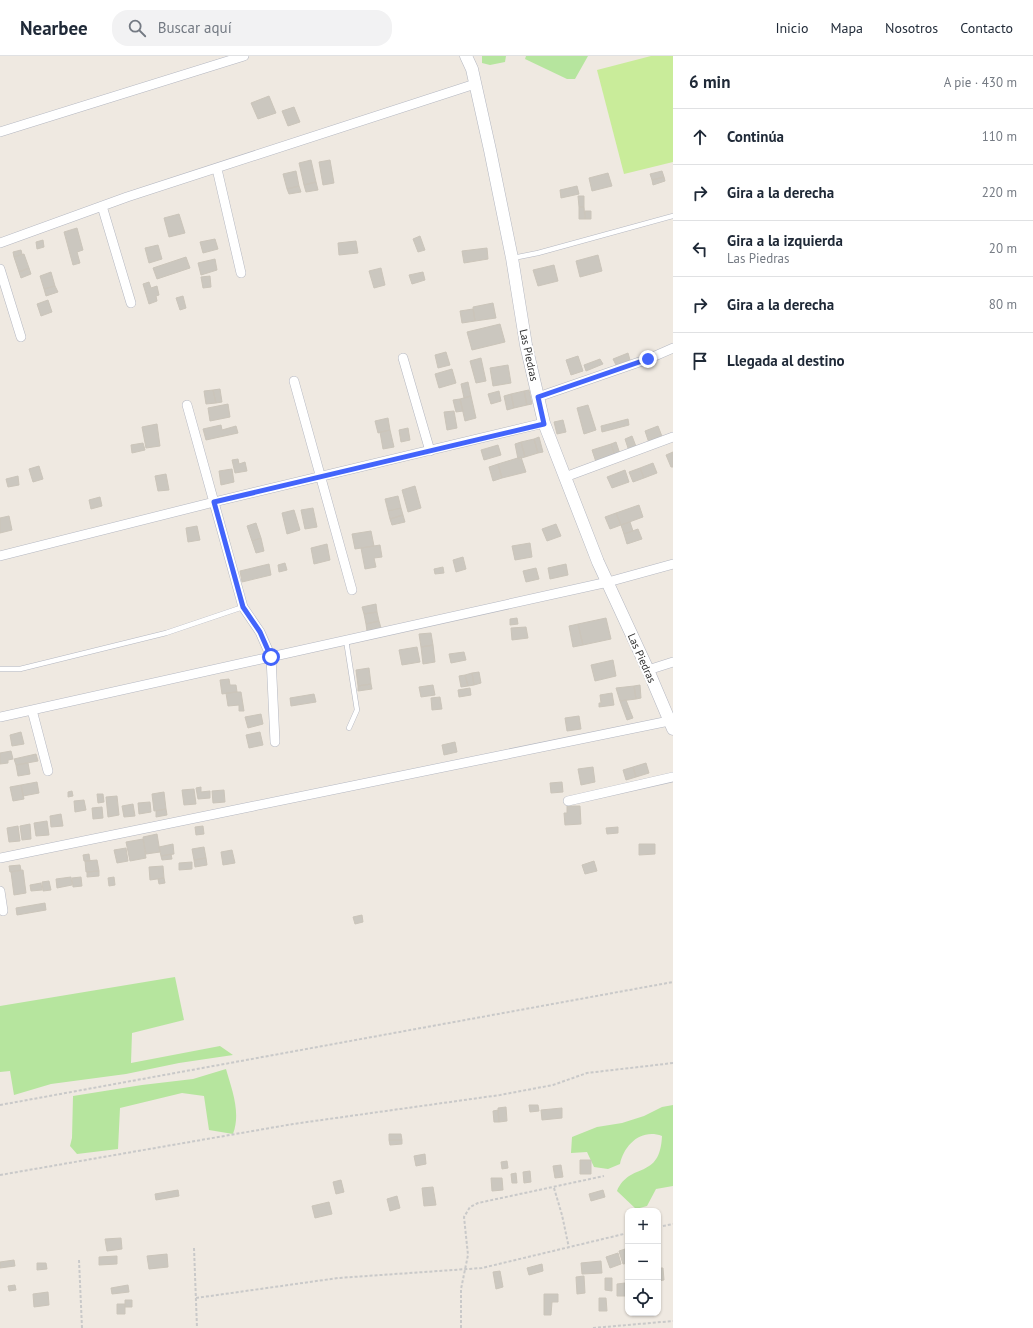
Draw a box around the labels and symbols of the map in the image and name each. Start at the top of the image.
street label: Las Piedras [517,328,541,383]
route end [639,350,657,368]
street label: Las Piedras [625,631,659,685]
route start [262,648,280,666]

